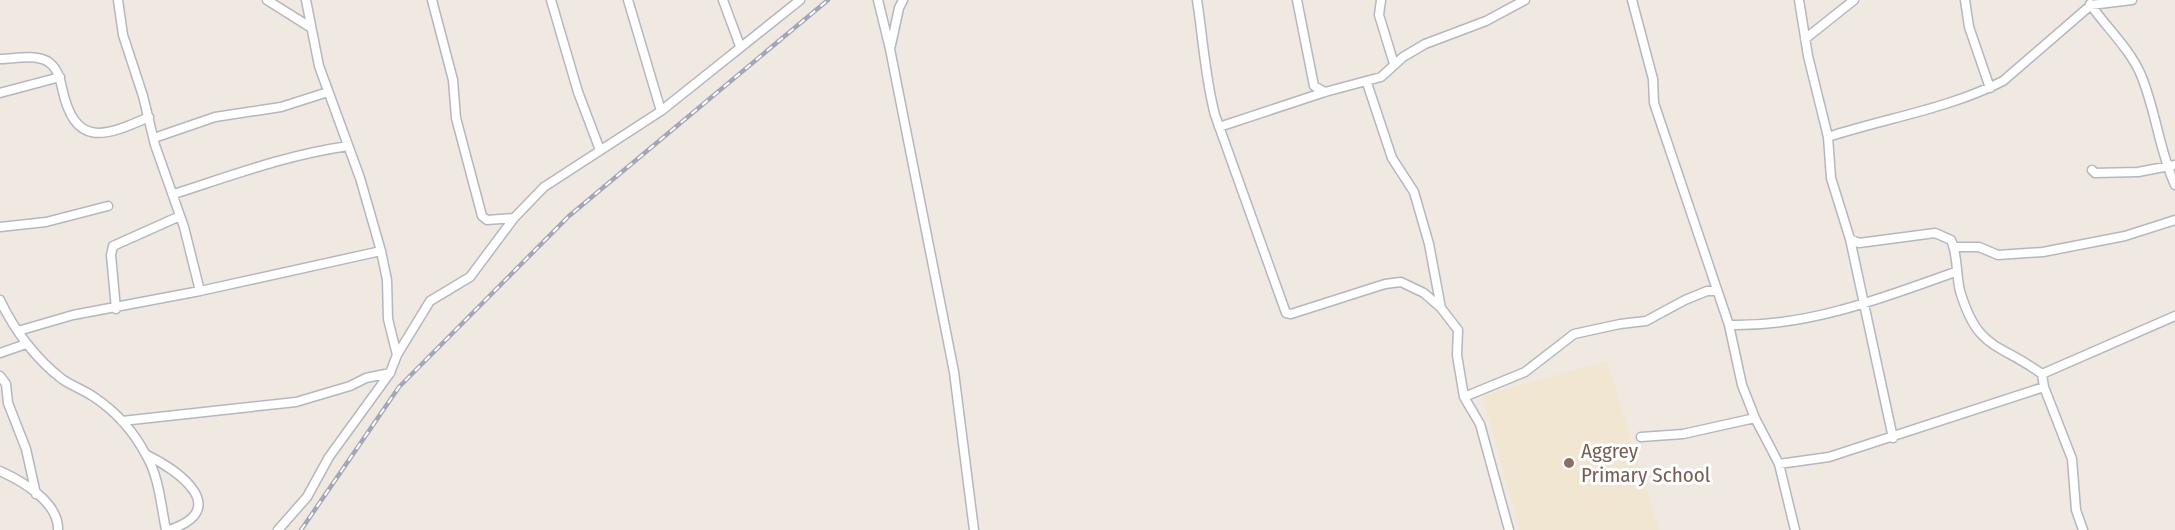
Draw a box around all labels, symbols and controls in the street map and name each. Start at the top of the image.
place label: Aggrey Primary School [1581,438,1711,488]
marker: Aggrey Primary School [1562,456,1576,470]

